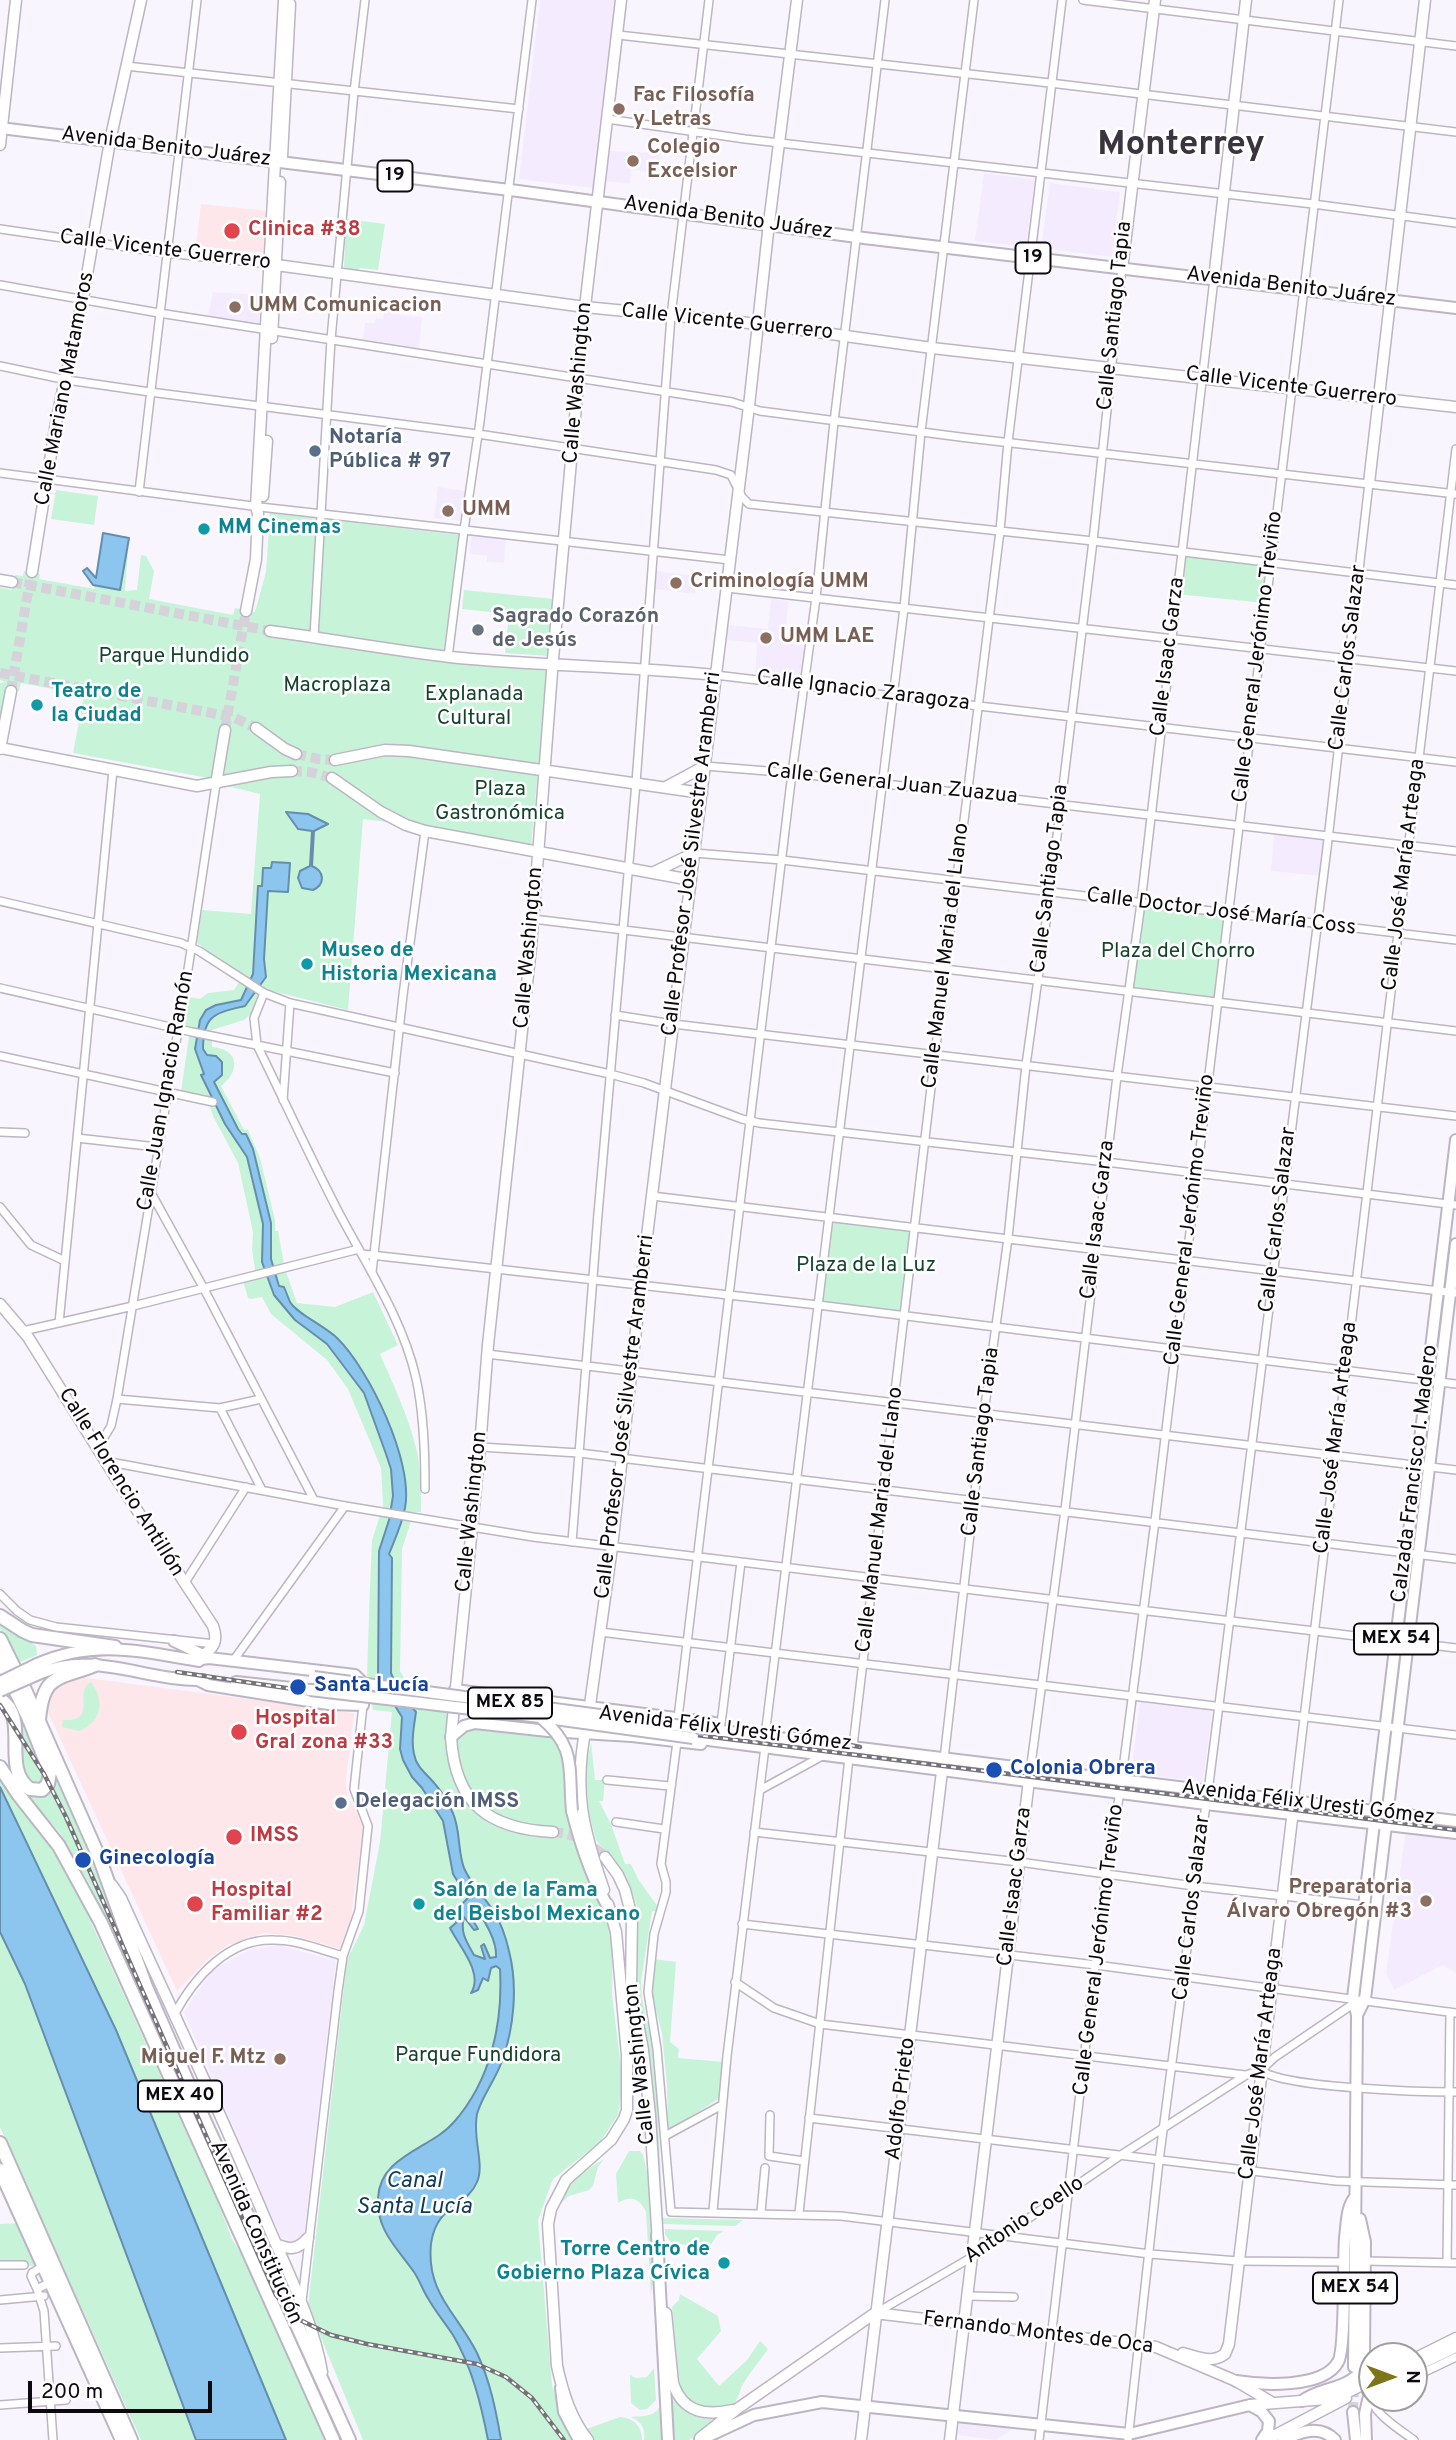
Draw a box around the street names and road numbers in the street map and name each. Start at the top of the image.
street label: Avenida Benito Juárez [60,123,272,173]
road number: 19 [378,160,412,192]
street label: Avenida Benito Juárez [622,192,834,246]
street label: Calle Santiago Tapia [1094,220,1138,412]
street label: Calle Vicente Guerrero [58,226,272,276]
road number: 19 [1016,242,1050,274]
street label: Avenida Benito Juárez [1185,263,1397,313]
street label: Calle Mariano Matamoros [31,270,101,508]
street label: Calle Vicente Guerrero [620,299,834,347]
street label: Calle Washington [559,301,599,465]
street label: Calle Vicente Guerrero [1184,363,1398,413]
street label: Calle General Jerónimo Treviño [1229,510,1289,804]
street label: Calle Carlos Salazar [1325,564,1373,752]
street label: Calle Isaac Garza [1147,576,1191,738]
street label: Calle Ignacio Zaragoza [755,666,971,718]
street label: Calle Profesor José Silvestre Aramberri [658,670,728,1038]
street label: Calle José María Arteaga [1378,757,1432,993]
street label: Calle General Juan Zuazua [765,759,1019,811]
street label: Calle Santiago Tapia [1027,783,1075,975]
street label: Calle Manuel Maria del Llano [918,822,976,1090]
street label: Calle Washington [510,866,550,1030]
street label: Calle Doctor José María Coss [1085,884,1357,942]
street label: Calle Juan Ignacio Ramón [133,969,201,1213]
street label: Calle General Jerónimo Treviño [1161,1073,1221,1367]
street label: Calle Carlos Salazar [1255,1126,1303,1314]
street label: Calle Isaac Garza [1077,1139,1121,1301]
street label: Calle Profesor José Silvestre Aramberri [591,1233,661,1601]
street label: Calle José María Arteaga [1310,1320,1364,1556]
street label: Calzada Francisco I. Madero [1388,1343,1444,1605]
street label: Calle Santiago Tapia [958,1346,1006,1538]
street label: Calle Florencio Antillón [52,1384,188,1582]
street label: Calle Manuel Maria del Llano [852,1386,910,1654]
street label: Calle Washington [452,1430,494,1594]
road number: MEX 54 [1354,1624,1438,1654]
road number: MEX 85 [468,1688,552,1718]
street label: Avenida Félix Uresti Gómez [597,1702,853,1758]
street label: Avenida Félix Uresti Gómez [1180,1776,1436,1832]
street label: Calle General Jerónimo Treviño [1070,1803,1130,2097]
street label: Calle Isaac Garza [994,1806,1038,1968]
street label: Calle Carlos Salazar [1169,1814,1217,2002]
street label: Calle José María Arteaga [1235,1946,1289,2182]
street label: Calle Washington [620,1982,662,2146]
street label: Adolfo Prieto [882,2036,922,2162]
road number: MEX 40 [138,2080,222,2112]
street label: Avenida Constitución [203,2137,307,2329]
street label: Antonio Coello [960,2172,1090,2270]
road number: MEX 54 [1313,2272,1397,2304]
street label: Fernando Montes de Oca [921,2307,1155,2361]

